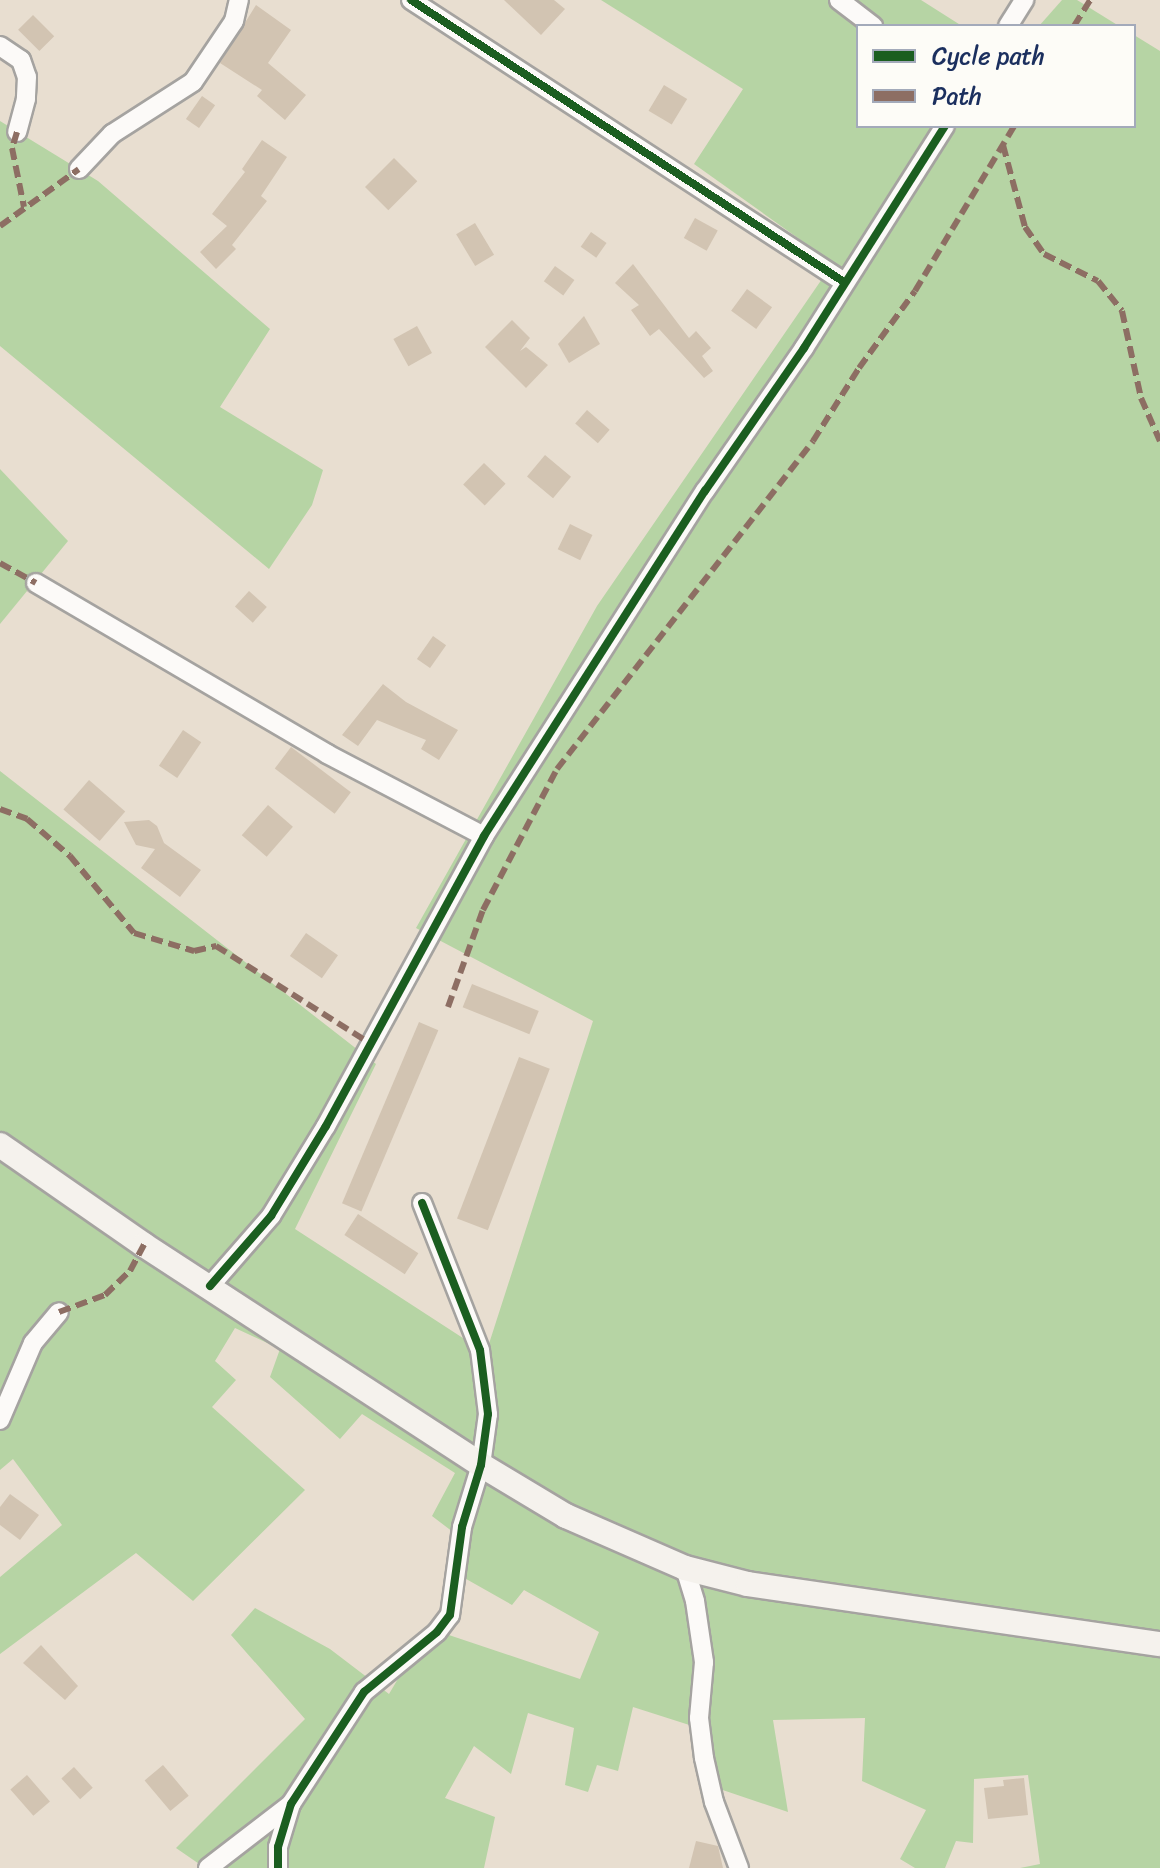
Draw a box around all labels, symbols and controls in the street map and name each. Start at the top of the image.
legend [856,24,1136,128]
text: Cycle path [932,35,1045,77]
text: Path [932,75,982,117]

